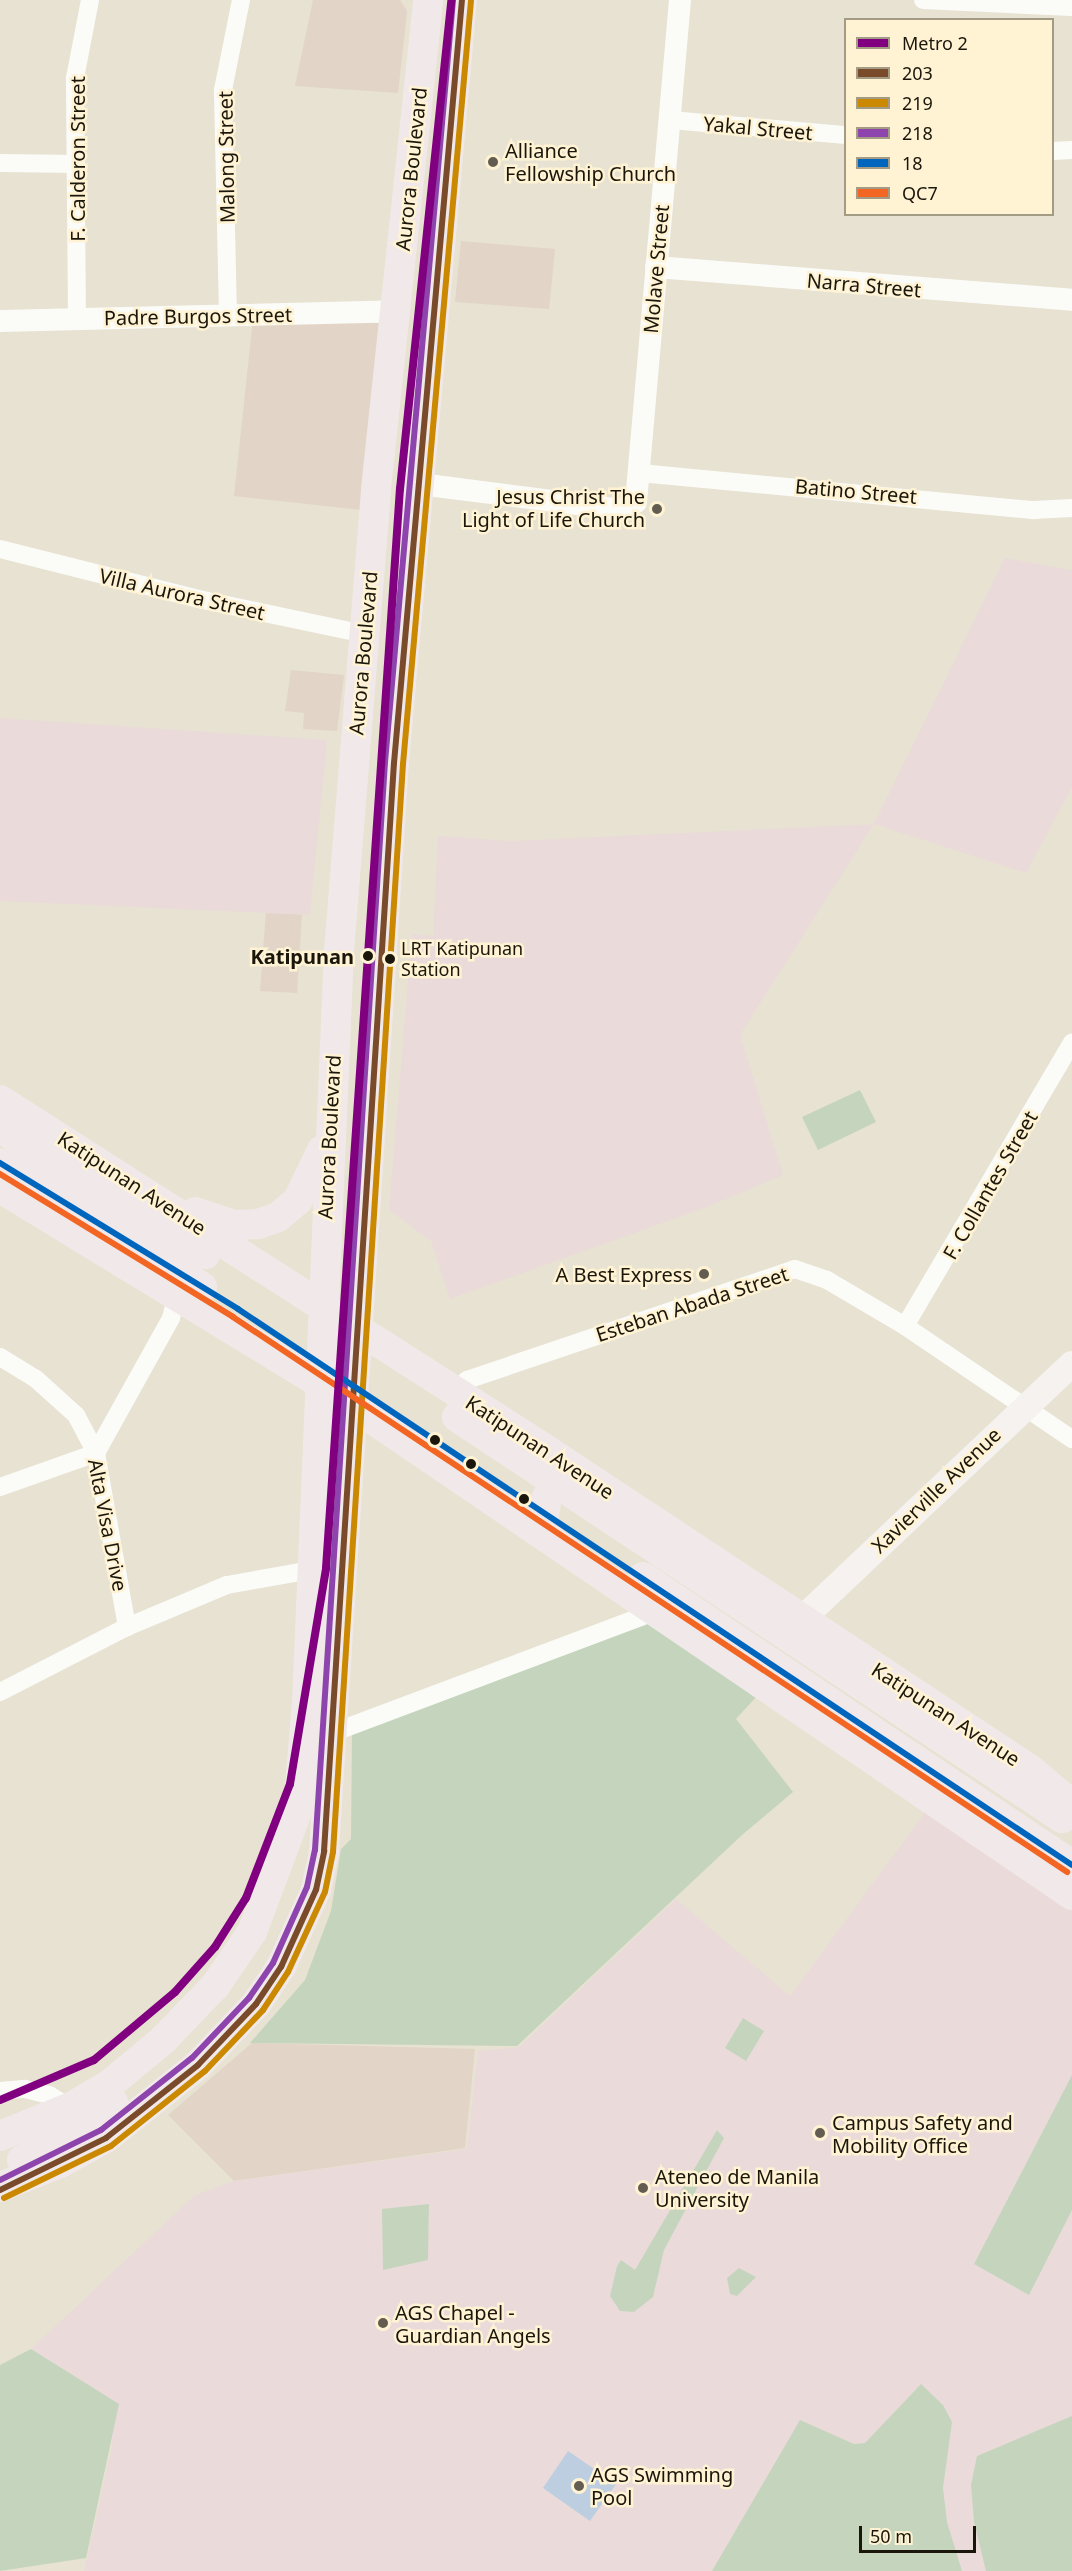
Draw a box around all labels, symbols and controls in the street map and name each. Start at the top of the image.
legend [844,18,1054,216]
text: Metro 2 [902,31,968,55]
text: 203 [902,61,933,85]
street label: F. Calderon Street [65,76,89,242]
street label: Aurora Boulevard [390,86,432,252]
street label: Malong Street [213,91,239,223]
text: 219 [902,91,933,115]
street label: Yakal Street [702,111,814,145]
text: 218 [902,121,933,145]
place label: Alliance Fellowship Church [505,138,676,185]
text: 18 [902,151,923,175]
marker: Alliance Fellowship Church [486,155,500,169]
text: QC7 [902,181,938,205]
street label: Molave Street [638,204,674,334]
street label: Narra Street [806,268,922,302]
street label: Padre Burgos Street [104,302,292,330]
street label: Batino Street [794,474,918,508]
place label: Jesus Christ The Light of Life Church [462,485,645,532]
marker: Jesus Christ The Light of Life Church [650,502,664,516]
street label: Villa Aurora Street [97,563,267,625]
street label: Aurora Boulevard [344,570,382,736]
place label: LRT Katipunan Station [401,938,523,980]
place label: Katipunan [250,944,354,968]
marker: Katipunan [359,947,377,965]
marker: LRT Katipunan Station [384,953,396,965]
street label: Aurora Boulevard [313,1054,345,1220]
street label: F. Collantes Street [938,1106,1042,1264]
street label: Katipunan Avenue [53,1126,211,1240]
place label: A Best Express [555,1262,692,1286]
street label: Esteban Abada Street [593,1262,791,1346]
marker: A Best Express [697,1267,711,1281]
street label: Katipunan Avenue [461,1390,619,1504]
street label: Xavierville Avenue [866,1422,1006,1558]
unlabelled marker [429,1434,441,1446]
street label: Alta Visa Drive [83,1457,133,1593]
unlabelled marker [465,1458,477,1470]
unlabelled marker [518,1493,530,1505]
street label: Katipunan Avenue [867,1657,1025,1771]
place label: Campus Safety and Mobility Office [832,2110,1013,2157]
marker: Campus Safety and Mobility Office [813,2126,827,2140]
place label: Ateneo de Manila University [655,2164,819,2211]
marker: Ateneo de Manila University [636,2181,650,2195]
place label: AGS Chapel - Guardian Angels [395,2300,551,2347]
marker: AGS Chapel - Guardian Angels [376,2316,390,2330]
place label: AGS Swimming Pool [591,2462,733,2509]
marker: AGS Swimming Pool [572,2479,586,2493]
scale bar [862,2514,979,2552]
text: 50 m [870,2524,912,2548]

